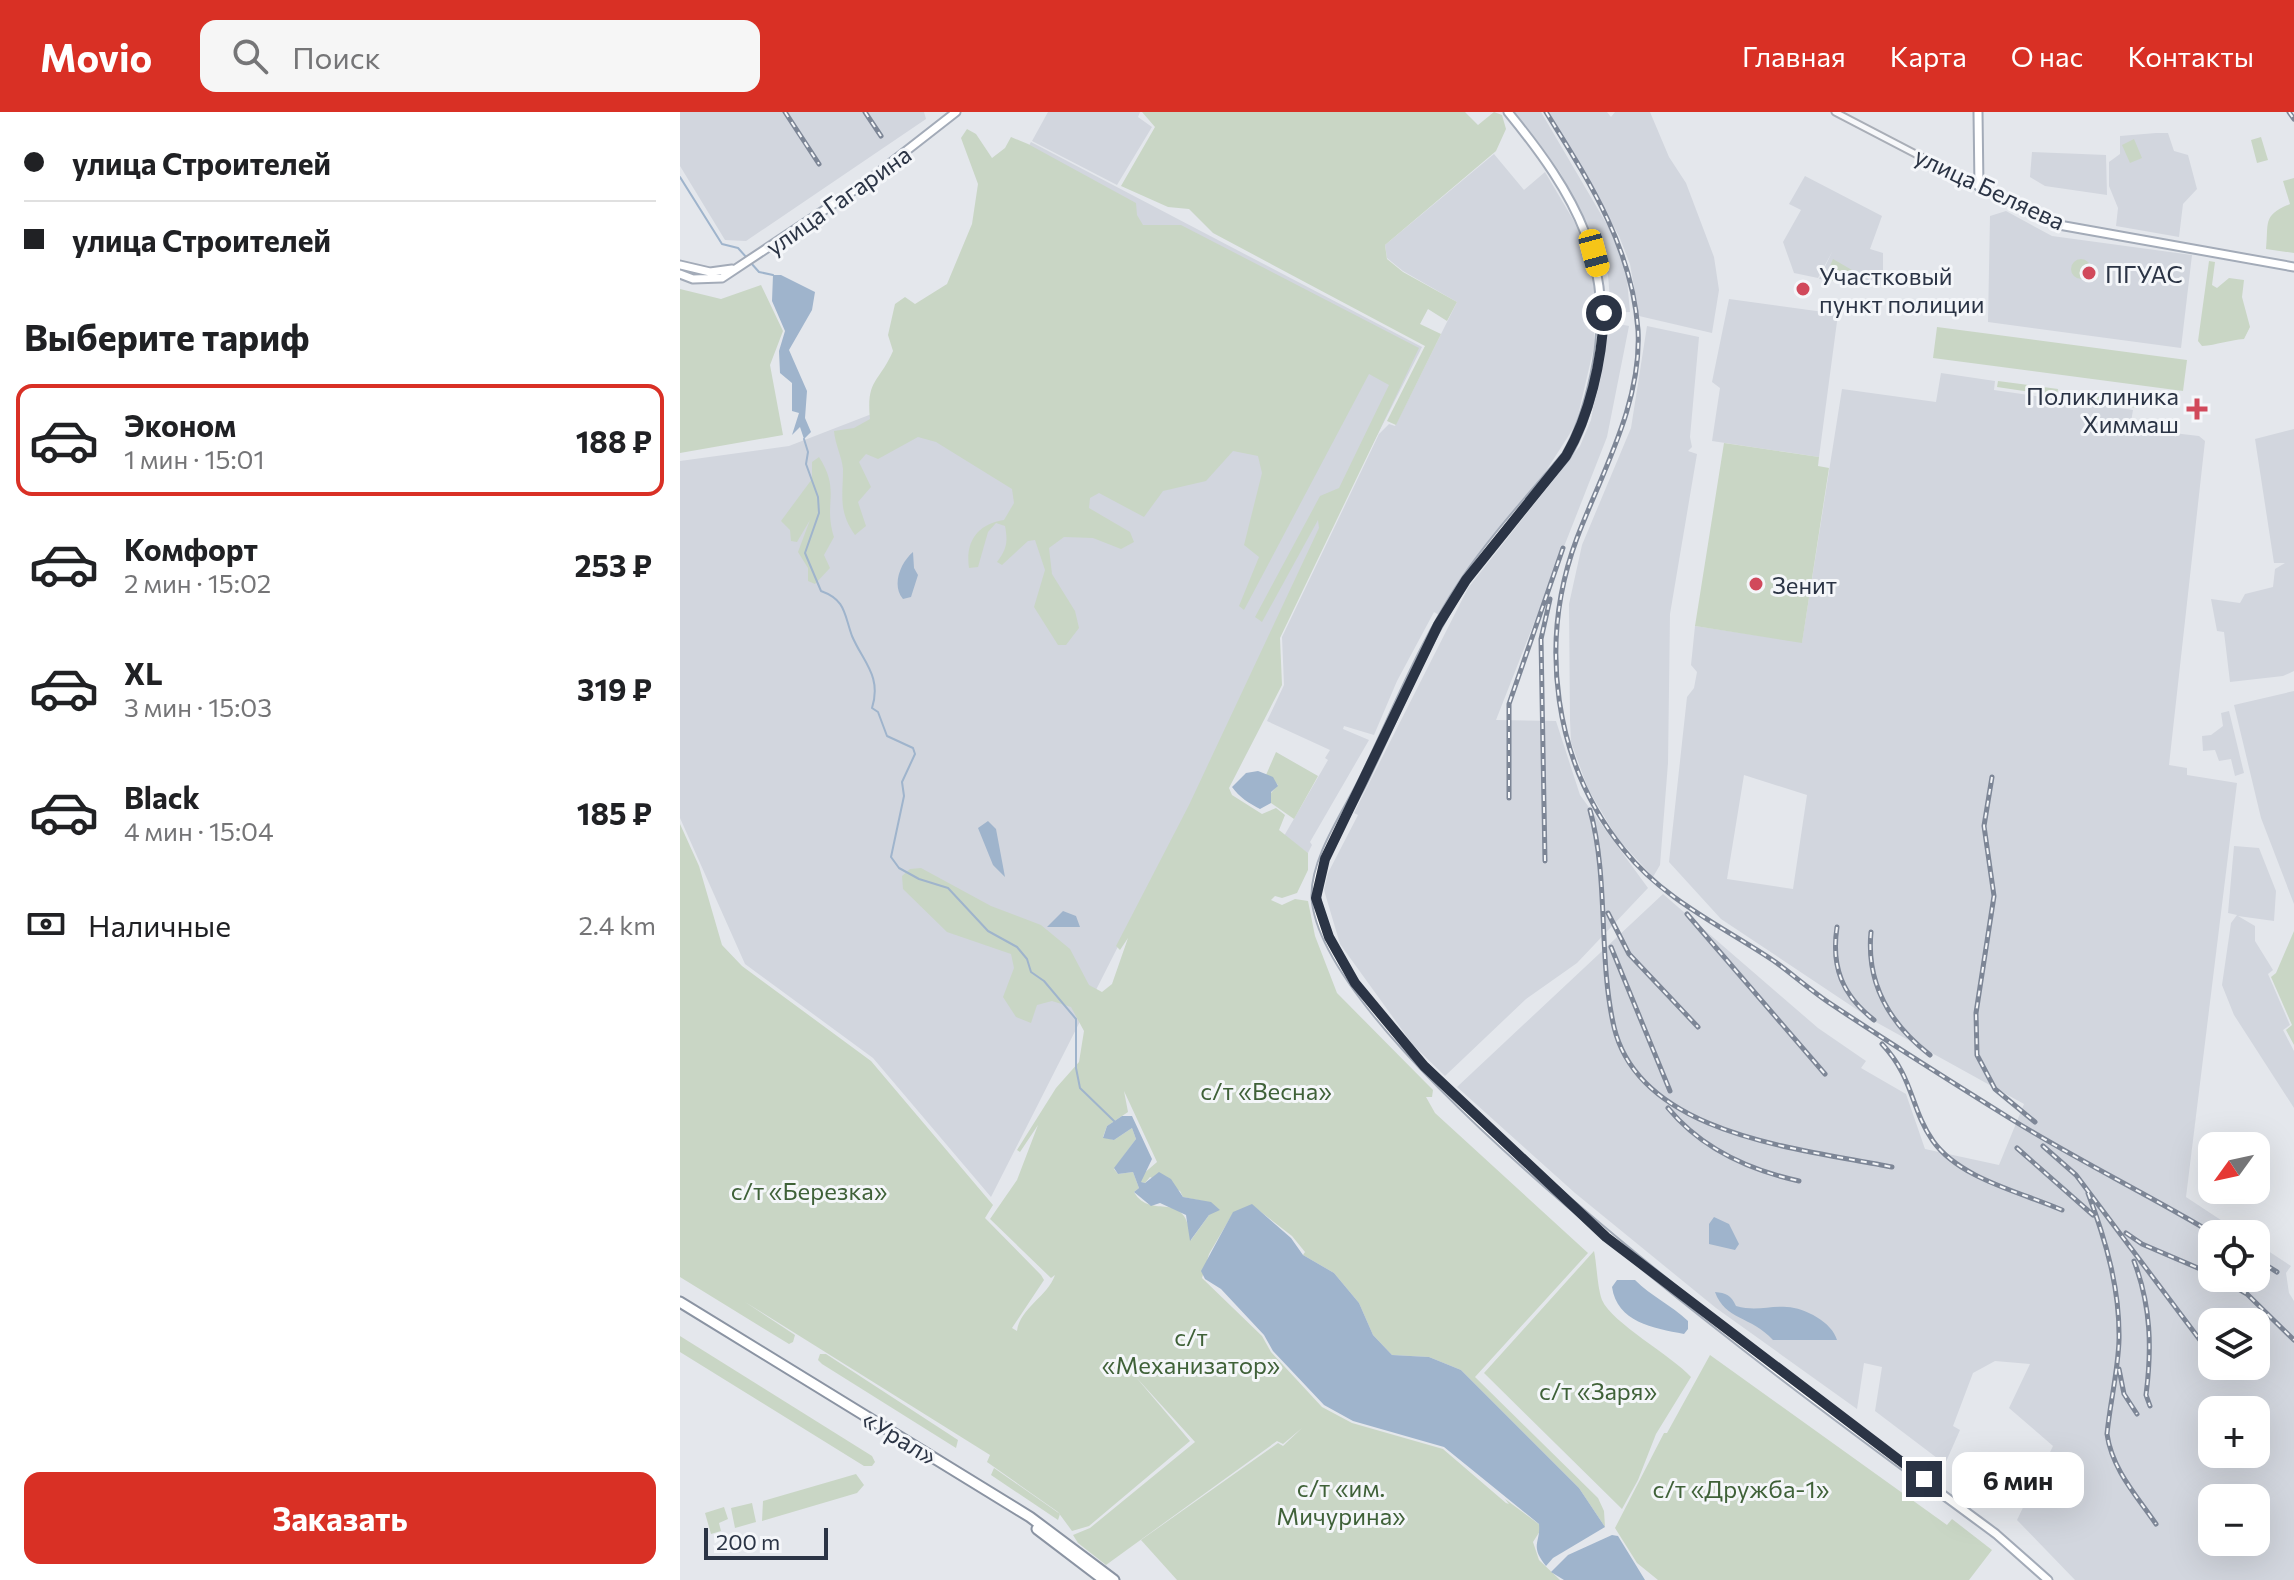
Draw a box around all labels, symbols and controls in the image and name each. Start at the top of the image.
search box [200,20,760,92]
text: Movio [40,33,152,80]
icon: search [228,34,272,78]
text: Поиск [292,38,381,75]
text: Главная [1742,39,1846,73]
text: Карта [1890,39,1967,73]
text: О нас [2011,39,2083,73]
text: Контакты [2127,39,2254,73]
street label: улица Гагарина [760,139,916,261]
street label: улица Беляева [1910,141,2070,235]
text: улица Строителей [72,144,331,181]
text: улица Строителей [72,221,331,258]
car [1576,227,1612,279]
place label: ПГУАС [2105,259,2183,288]
place label: Участковый пункт полиции [1819,261,1984,318]
marker: ПГУАС [2080,264,2098,282]
marker: Участковый пункт полиции [1794,280,1812,298]
route start [1586,295,1622,331]
text: Выберите тариф [24,314,309,358]
place label: Поликлиника Химмаш [2026,381,2179,438]
marker: Поликлиника Химмаш [2186,398,2208,420]
icon: car [28,404,100,476]
text: Эконом [124,406,236,443]
text: 188 ₽ [576,422,652,459]
text: 1 мин · 15:01 [124,443,265,474]
icon: car [28,528,100,600]
text: Комфорт [124,530,258,567]
text: 253 ₽ [574,546,652,583]
text: 2 мин · 15:02 [124,567,271,598]
place label: Зенит [1772,570,1837,599]
marker: Зенит [1747,575,1765,593]
icon: car [28,652,100,724]
text: XL [124,654,163,691]
text: 319 ₽ [577,670,652,707]
text: 3 мин · 15:03 [124,691,272,722]
icon: car [28,776,100,848]
text: Black [124,778,200,815]
text: 185 ₽ [577,794,652,831]
text: 4 мин · 15:04 [124,815,274,846]
icon: cash [24,902,68,946]
text: Наличные [88,906,231,943]
text: 2.4 km [578,909,656,940]
park label: с/т «Весна» [1200,1076,1332,1105]
north arrow [2198,1132,2270,1204]
map controls [2198,1132,2270,1556]
park label: с/т «Березка» [731,1176,887,1205]
button: locate [2198,1220,2270,1292]
button: layers [2198,1308,2270,1380]
park label: с/т «Механизатор» [1102,1322,1280,1379]
park label: с/т «Заря» [1539,1376,1657,1405]
button: + [2198,1396,2270,1468]
street label: «Урал» [858,1404,942,1470]
callout: 6 мин [1952,1451,2084,1507]
route end [1906,1461,1942,1497]
text: 6 мин [1983,1464,2053,1495]
button: Заказать [24,1472,656,1564]
park label: с/т «им. Мичурина» [1276,1473,1406,1530]
park label: с/т «Дружба-1» [1653,1474,1829,1503]
button: − [2198,1484,2270,1556]
scale bar [704,1524,828,1560]
text: 200 m [716,1528,780,1555]

